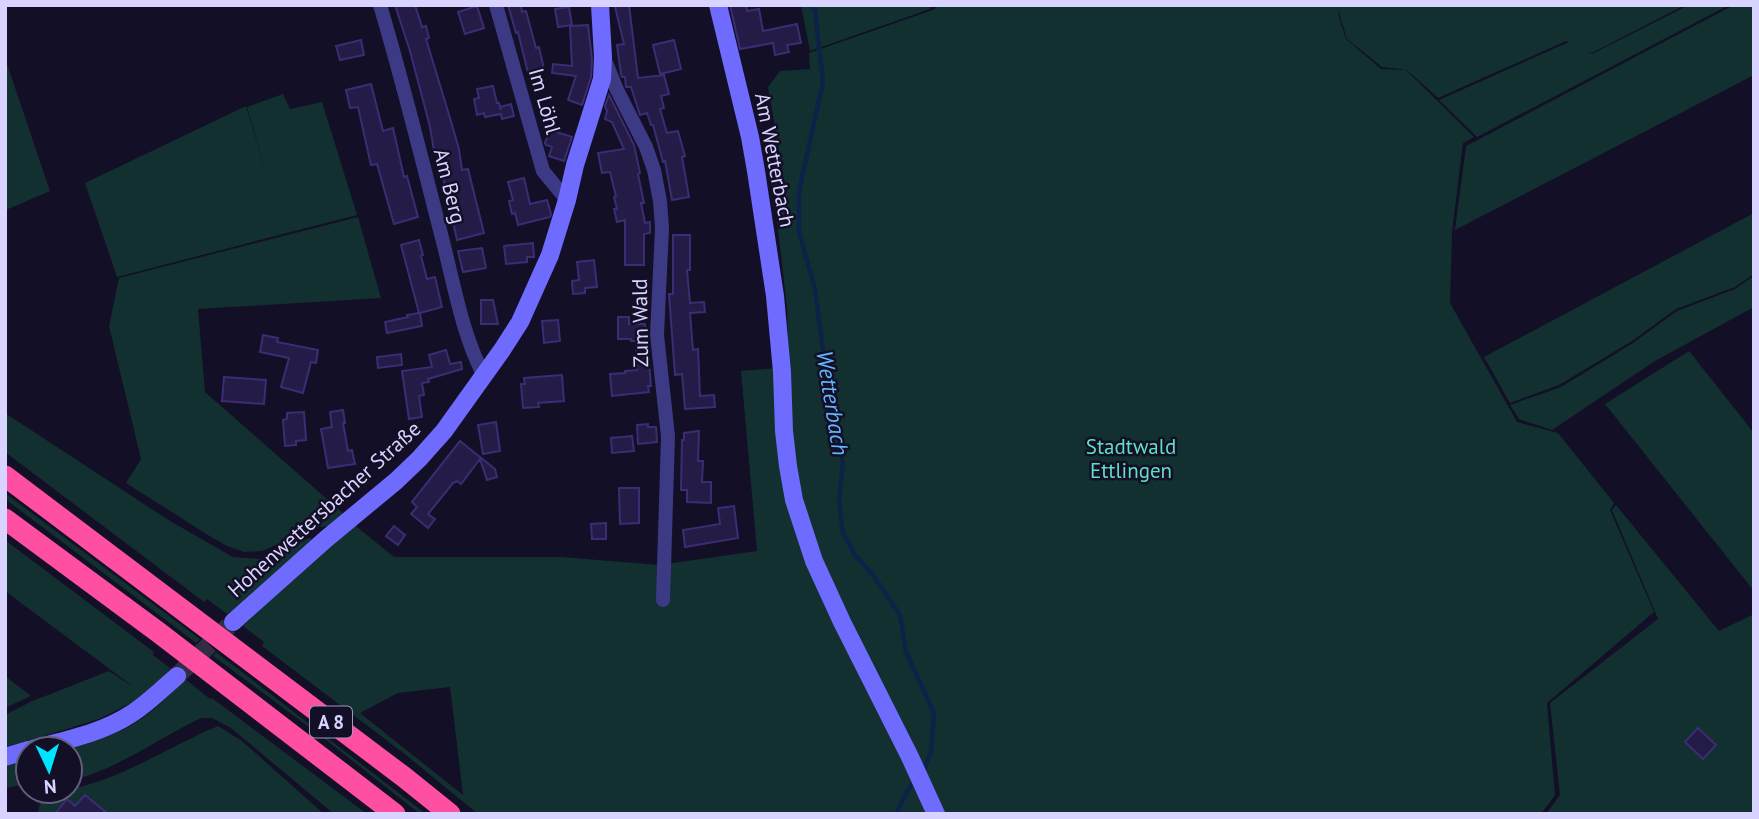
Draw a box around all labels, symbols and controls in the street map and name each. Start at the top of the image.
street label: Im Löhl [523,65,567,137]
street label: Am Wetterbach [749,91,801,229]
street label: Am Berg [428,146,472,226]
street label: Zum Wald [626,278,654,368]
water label: Wetterbach [810,348,856,458]
street label: Hohenwettersbacher Straße [222,415,426,603]
park label: Stadtwald Ettlingen [1086,433,1176,484]
road number: A 8 [310,706,352,737]
north arrow [14,735,84,805]
text: N [43,775,57,799]

